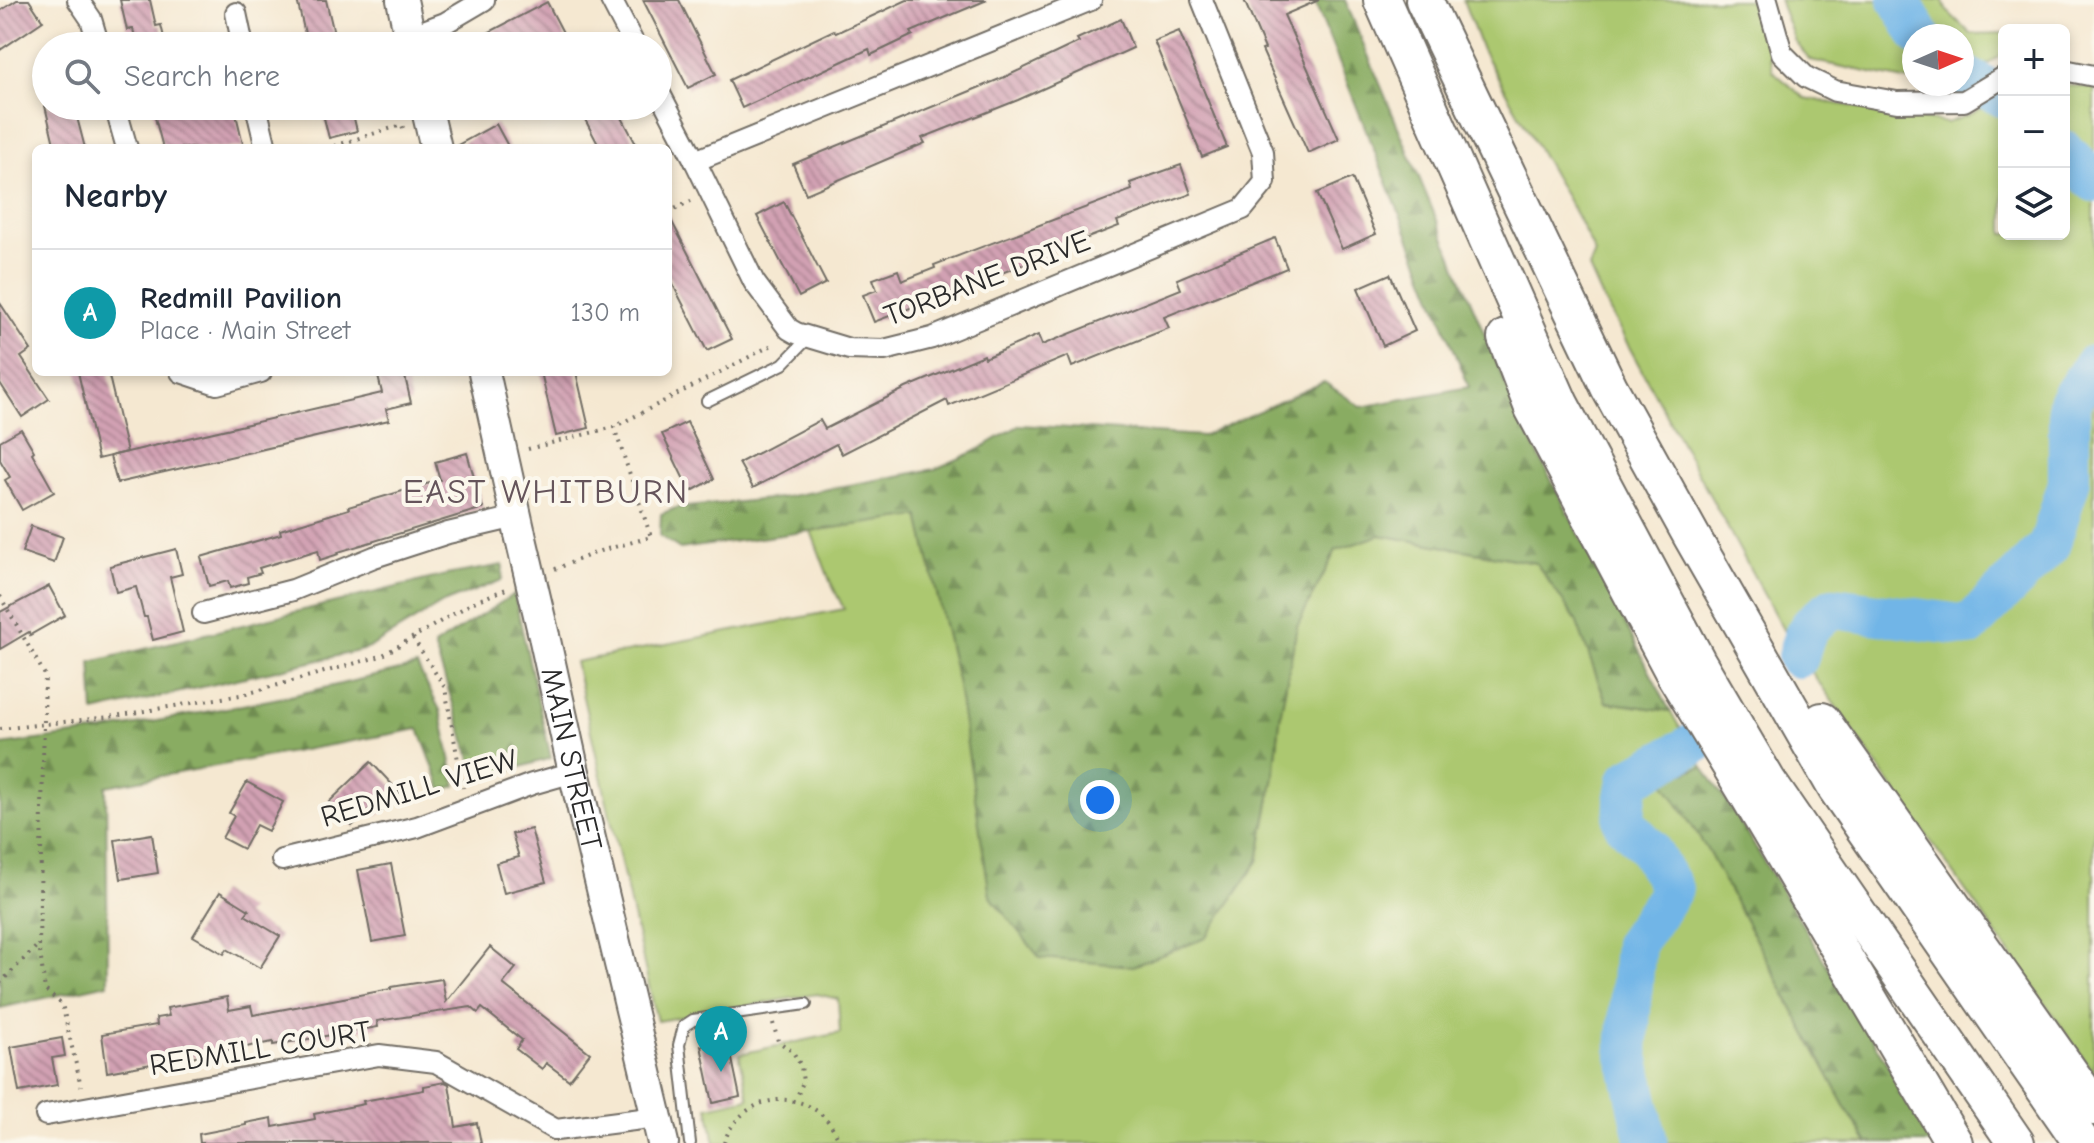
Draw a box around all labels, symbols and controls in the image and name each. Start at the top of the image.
north arrow [1902,24,1974,96]
map controls [1998,24,2070,240]
button: + [1998,24,2070,96]
search box [32,32,672,120]
icon: search [60,54,104,98]
text: Search here [124,59,280,94]
button: − [1998,96,2070,168]
button: layers [1998,168,2070,240]
text: Nearby [64,176,167,216]
street label: TORBANE DRIVE [879,223,1095,334]
text: Redmill Pavilion [140,281,342,316]
text: A [83,298,97,328]
text: 130 m [571,298,640,328]
text: Place · Main Street [140,316,350,346]
district label: EAST WHITBURN [403,472,689,512]
street label: MAIN STREET [534,665,609,854]
street label: REDMILL VIEW [317,742,522,835]
your location [1080,780,1120,820]
pin: A [695,1006,747,1072]
street label: REDMILL COURT [147,1014,374,1083]

